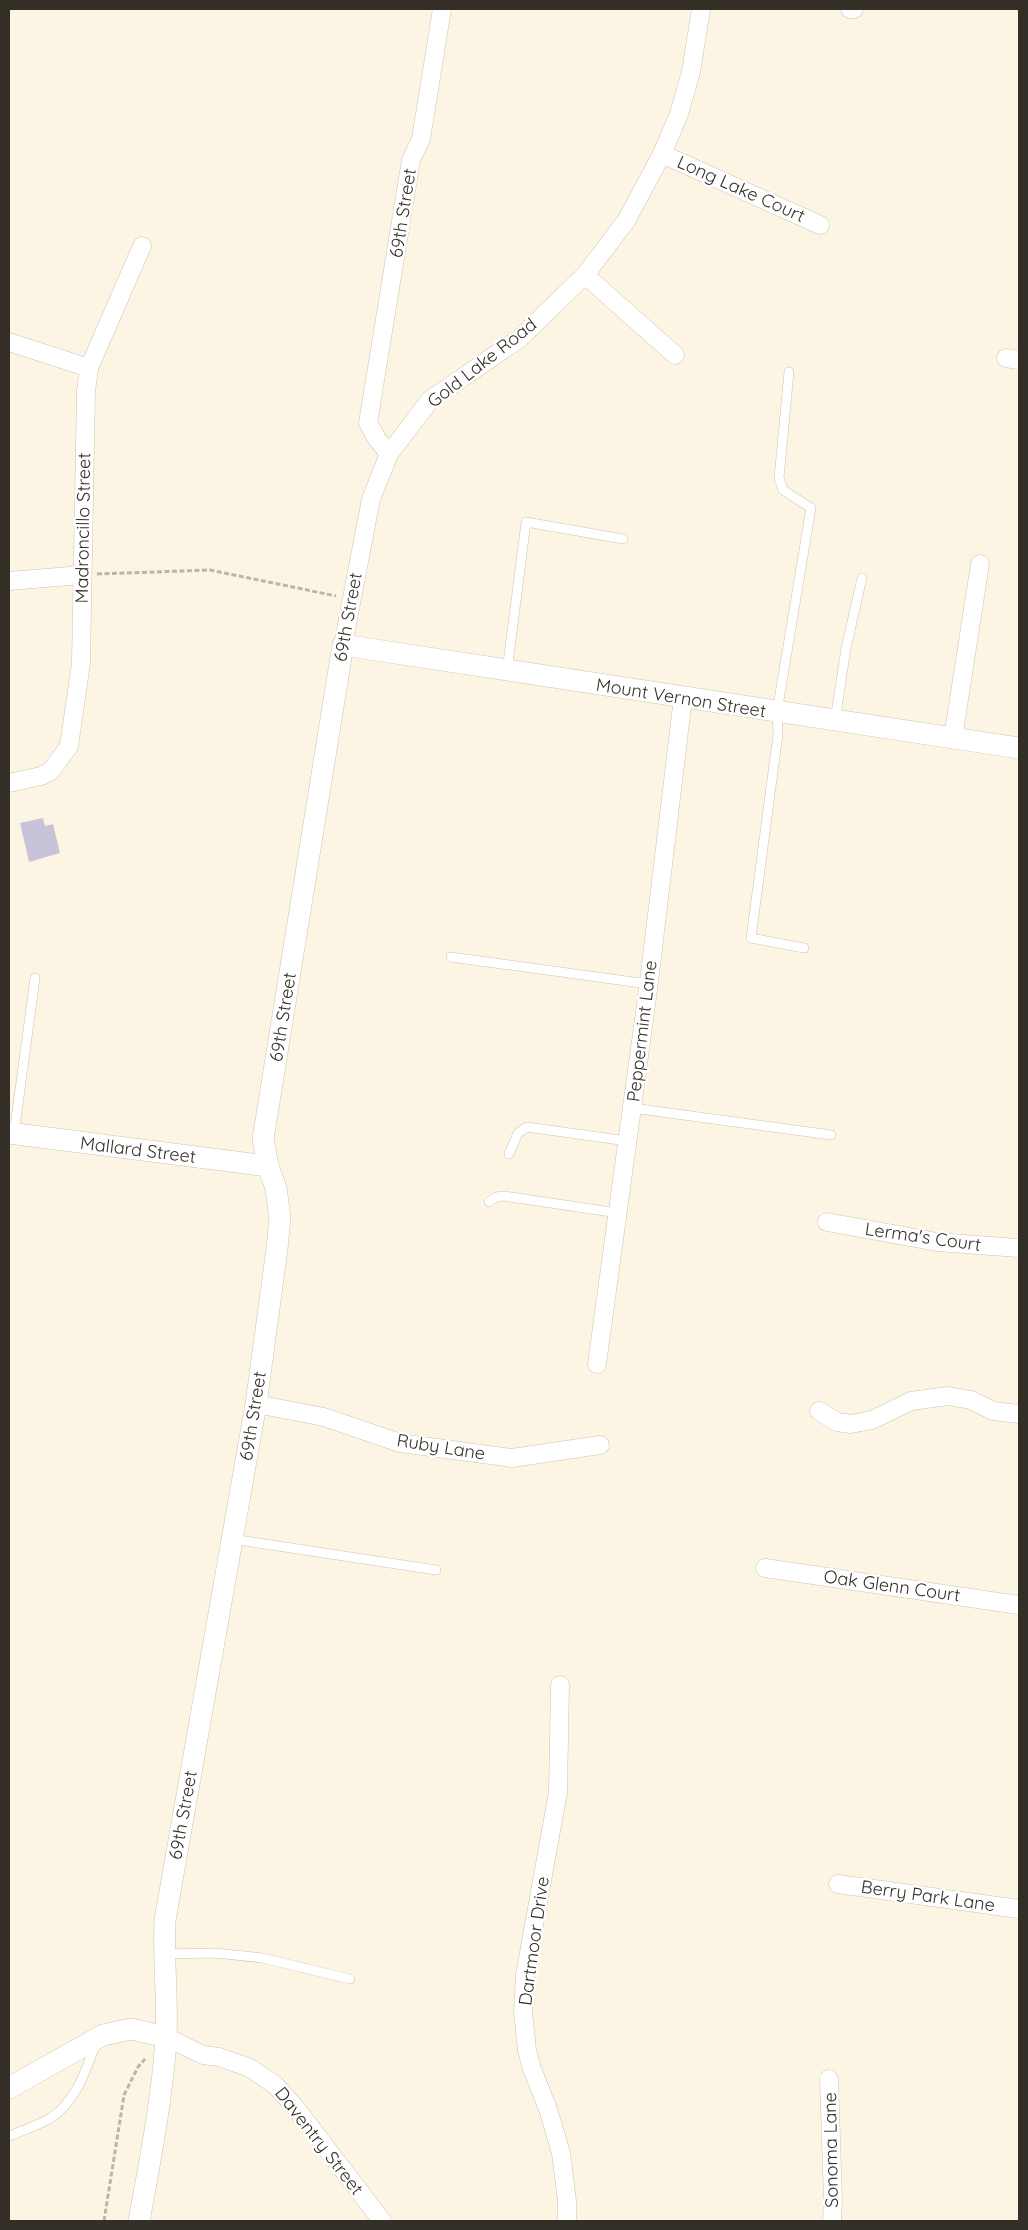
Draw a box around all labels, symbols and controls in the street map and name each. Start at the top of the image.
street label: Long Lake Court [674,150,809,227]
street label: 69th Street [384,167,421,259]
street label: Gold Lake Road [422,313,541,412]
street label: Madroncillo Street [70,452,95,604]
street label: 69th Street [328,571,367,663]
street label: Mount Vernon Street [594,673,768,722]
street label: Peppermint Lane [621,959,662,1103]
street label: 69th Street [264,971,301,1063]
street label: Mallard Street [79,1131,197,1168]
street label: Lerma's Court [864,1217,982,1256]
street label: 69th Street [234,1370,271,1462]
street label: Ruby Lane [395,1428,487,1465]
street label: Oak Glenn Court [822,1565,962,1606]
street label: 69th Street [163,1769,202,1861]
street label: Dartmoor Drive [513,1875,554,2007]
street label: Berry Park Lane [860,1875,996,1916]
street label: Daventry Street [270,2082,369,2199]
street label: Sonoma Lane [818,2092,843,2208]

